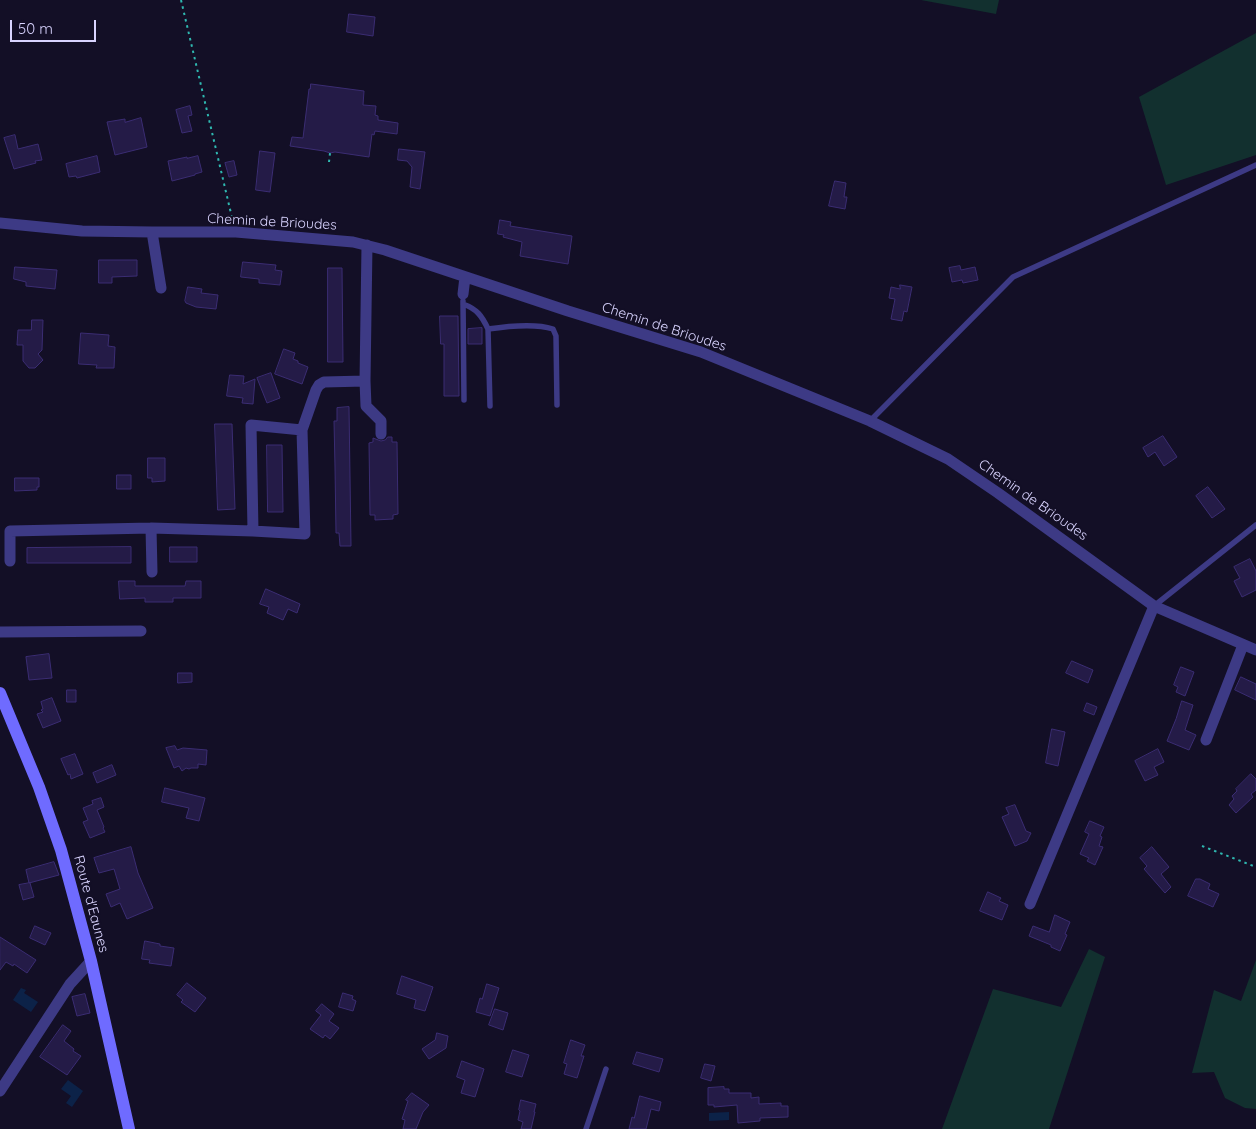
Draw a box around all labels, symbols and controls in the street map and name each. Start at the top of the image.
scale bar [12,10,99,42]
text: 50 m [18,19,53,38]
street label: Chemin de Brioudes [207,210,337,234]
street label: Chemin de Brioudes [600,299,728,355]
street label: Chemin de Brioudes [975,456,1091,544]
street label: Route d'Eaunes [70,853,112,955]

